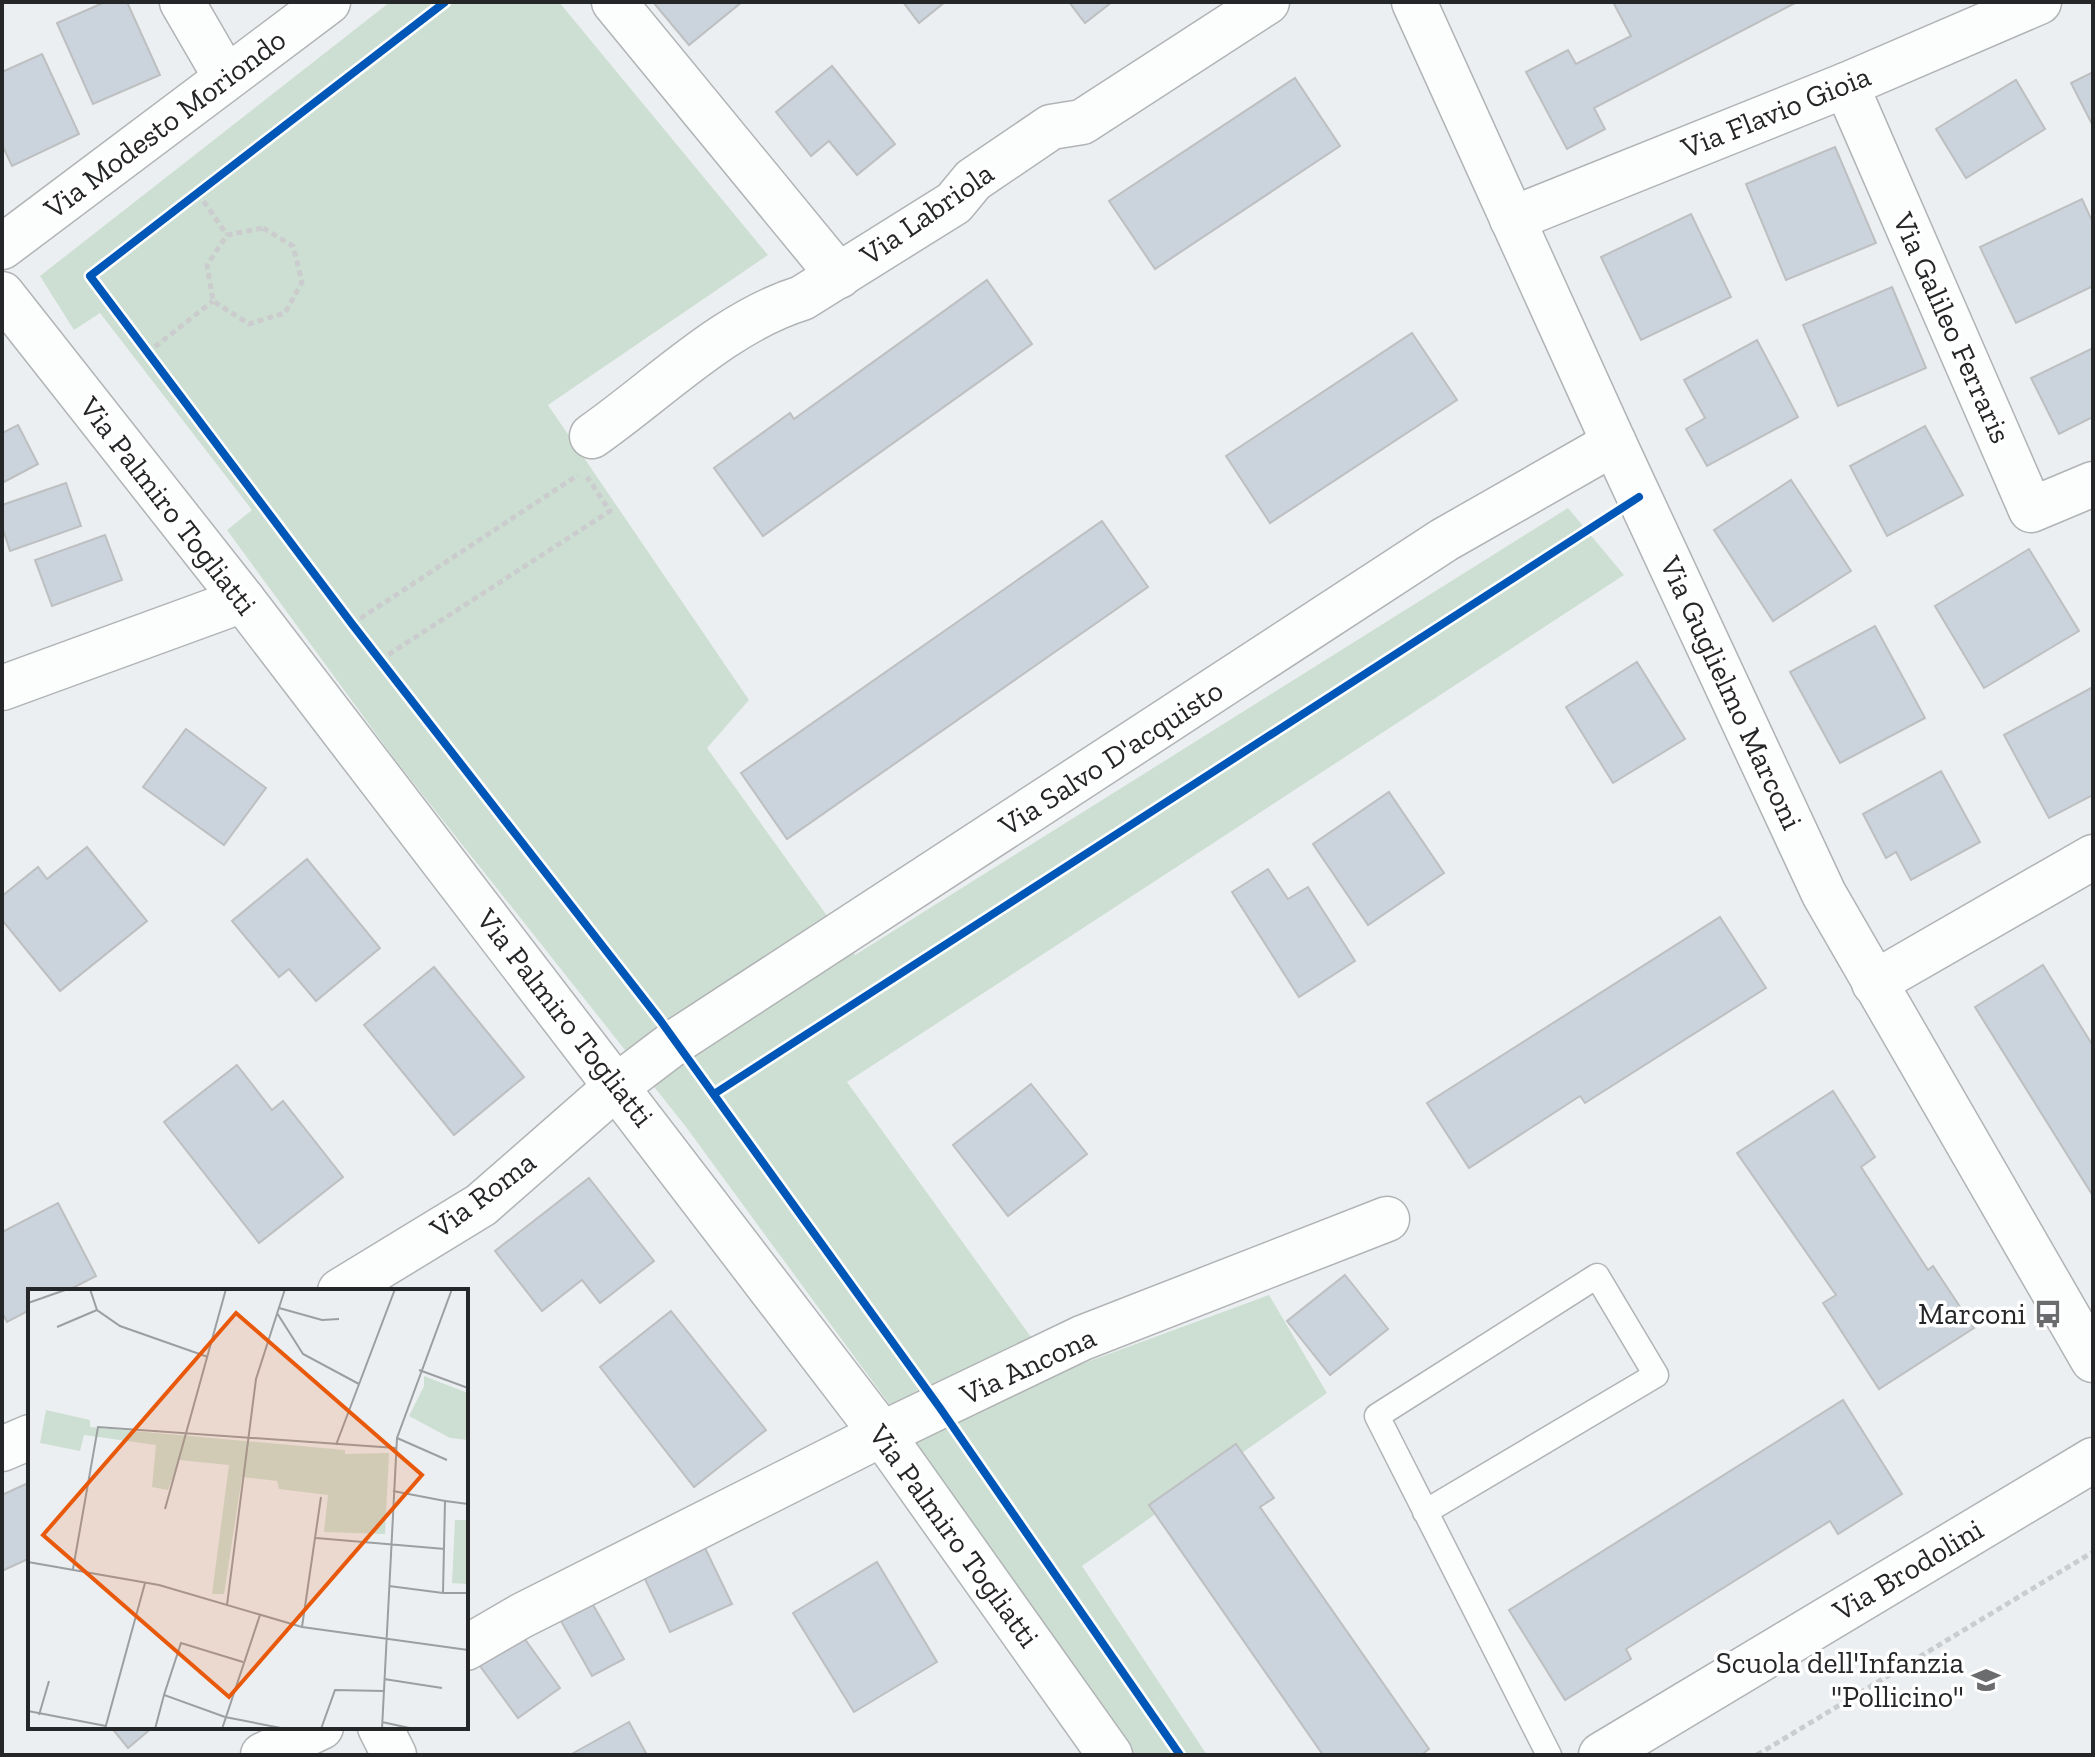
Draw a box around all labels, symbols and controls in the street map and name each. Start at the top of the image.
street label: Via Modesto Moriondo [36,21,293,227]
street label: Via Flavio Gioia [1675,58,1876,167]
street label: Via Labriola [853,155,1001,274]
street label: Via Galileo Ferraris [1885,206,2019,449]
street label: Via Palmiro Togliatti [71,389,264,622]
street label: Via Guglielmo Marconi [1651,550,1810,835]
street label: Via Salvo D'acquisto [991,672,1230,844]
street label: Via Palmiro Togliatti [468,901,661,1134]
street label: Via Roma [422,1144,543,1247]
inset map [28,1289,468,1729]
place label: Marconi [1918,1296,2026,1332]
bus stop icon: Marconi [2033,1299,2063,1329]
street label: Via Ancona [954,1319,1101,1413]
street label: Via Palmiro Togliatti [860,1417,1047,1654]
street label: Via Brodolini [1826,1511,1989,1629]
place label: Scuola dell'Infanzia "Pollicino" [1716,1645,1964,1715]
school or university icon: Scuola dell'Infanzia "Pollicino" [1971,1665,2001,1695]

